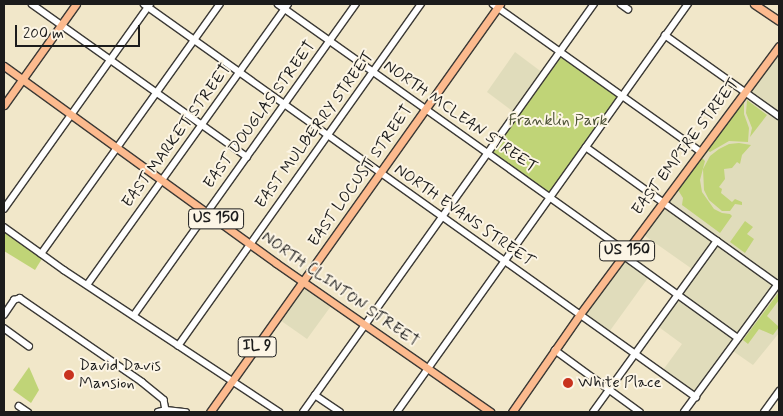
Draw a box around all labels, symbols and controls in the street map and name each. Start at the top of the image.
scale bar [18,15,142,47]
text: 200 m [23,24,64,44]
street label: EAST DOUGLAS STREET [200,37,320,193]
street label: EAST MULBERRY STREET [252,48,378,212]
street label: NORTH MCLEAN STREET [380,57,540,177]
street label: EAST MARKET STREET [119,61,235,211]
street label: EAST EMPIRE STREET [627,73,745,221]
street label: EAST LOCUST STREET [305,102,417,250]
park label: Franklin Park [509,111,607,131]
street label: NORTH EVANS STREET [389,160,539,272]
road number: US 150 [187,206,245,232]
street label: NORTH CLINTON STREET [258,228,422,352]
road number: US 150 [598,238,656,264]
road number: IL 9 [237,334,277,360]
place label: David Davis Mansion [79,356,159,394]
marker: David Davis Mansion [63,369,75,381]
place label: White Place [578,373,659,393]
marker: White Place [562,377,574,389]

